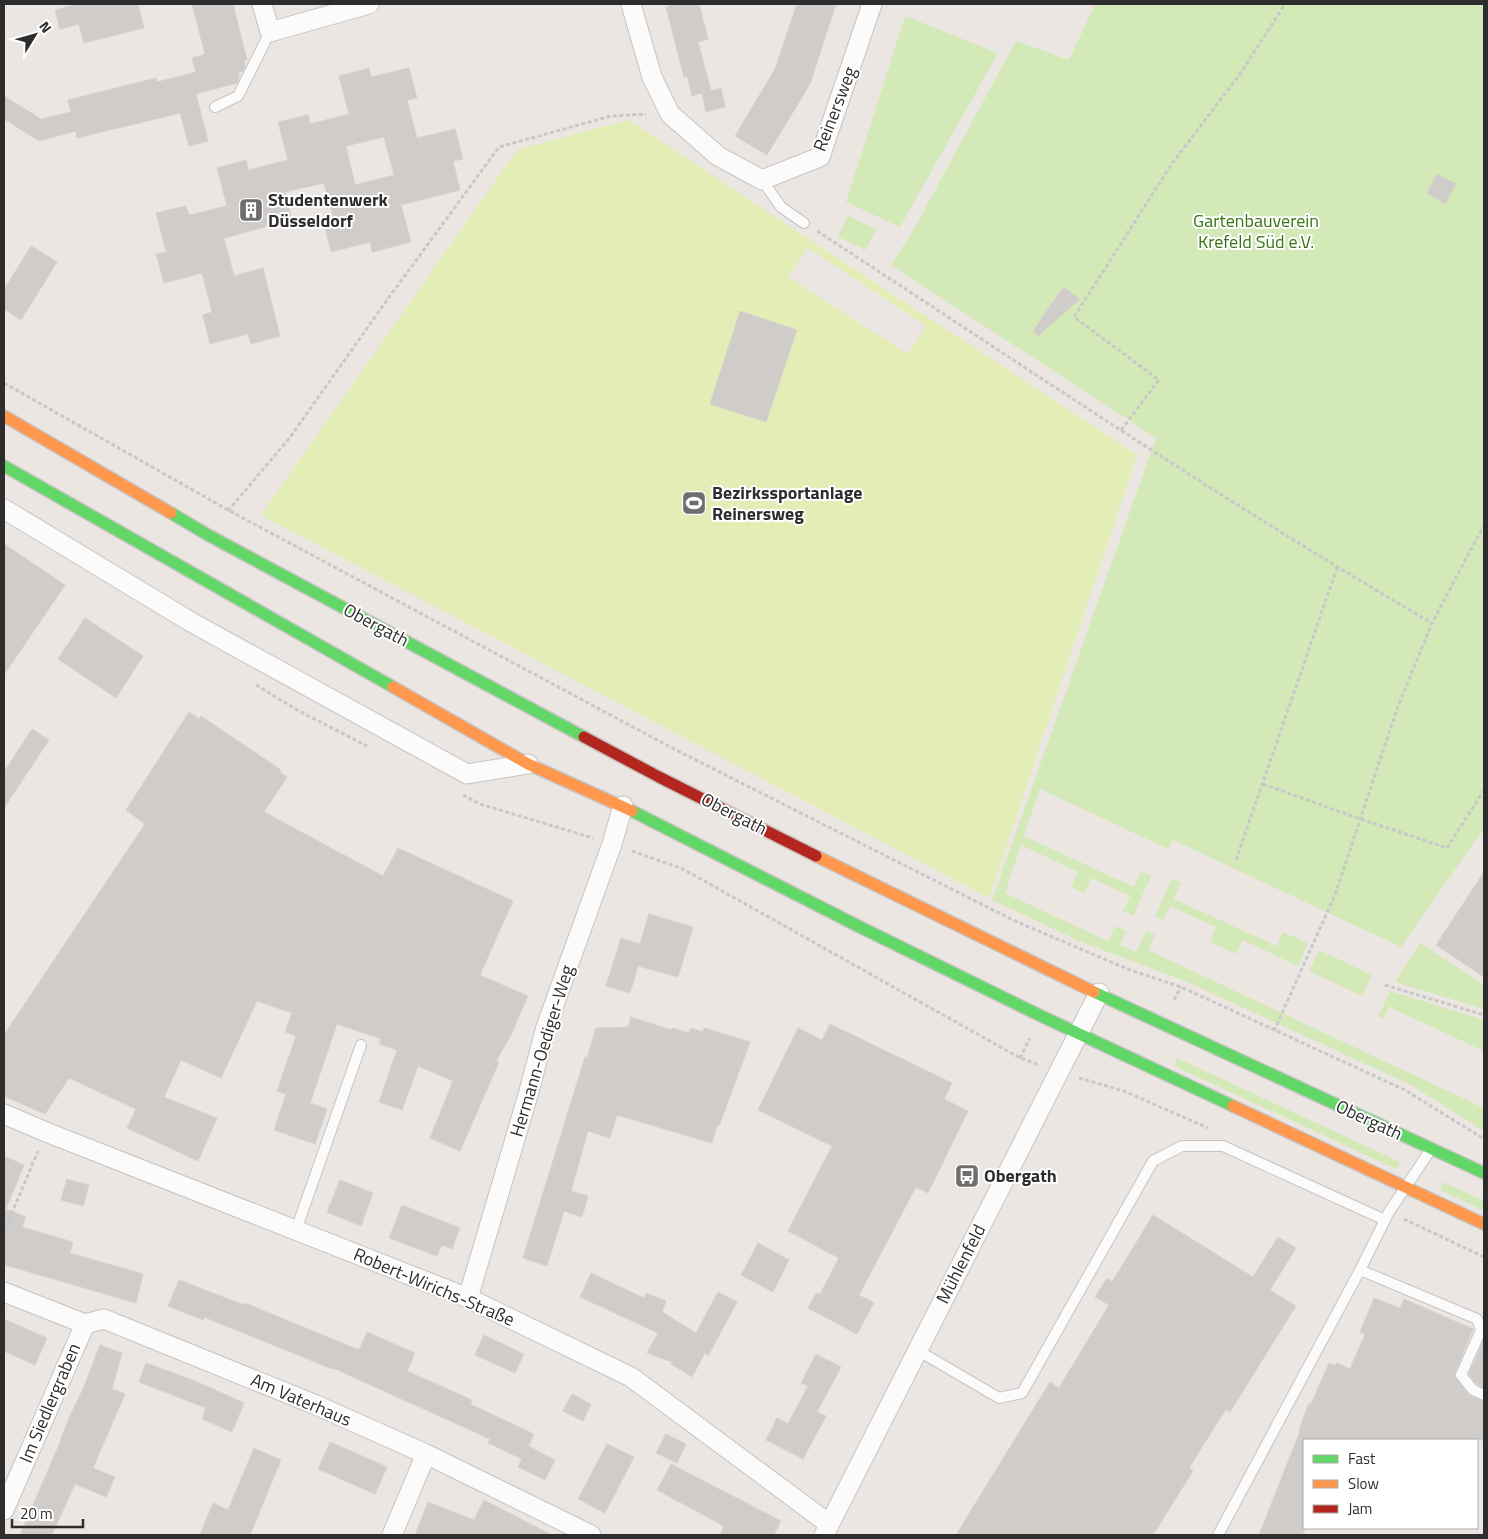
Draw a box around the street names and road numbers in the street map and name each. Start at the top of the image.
street label: Reinersweg [806,62,863,155]
street label: Obergath [339,596,414,653]
street label: Obergath [697,785,772,842]
street label: Hermann-Oediger-Weg [503,962,580,1140]
street label: Obergath [1331,1092,1407,1147]
street label: Mühlenfeld [929,1219,992,1308]
street label: Robert-Wirichs-Straße [350,1240,519,1333]
street label: Im Siedlergraben [12,1339,87,1467]
street label: Am Vaterhaus [247,1366,356,1433]

